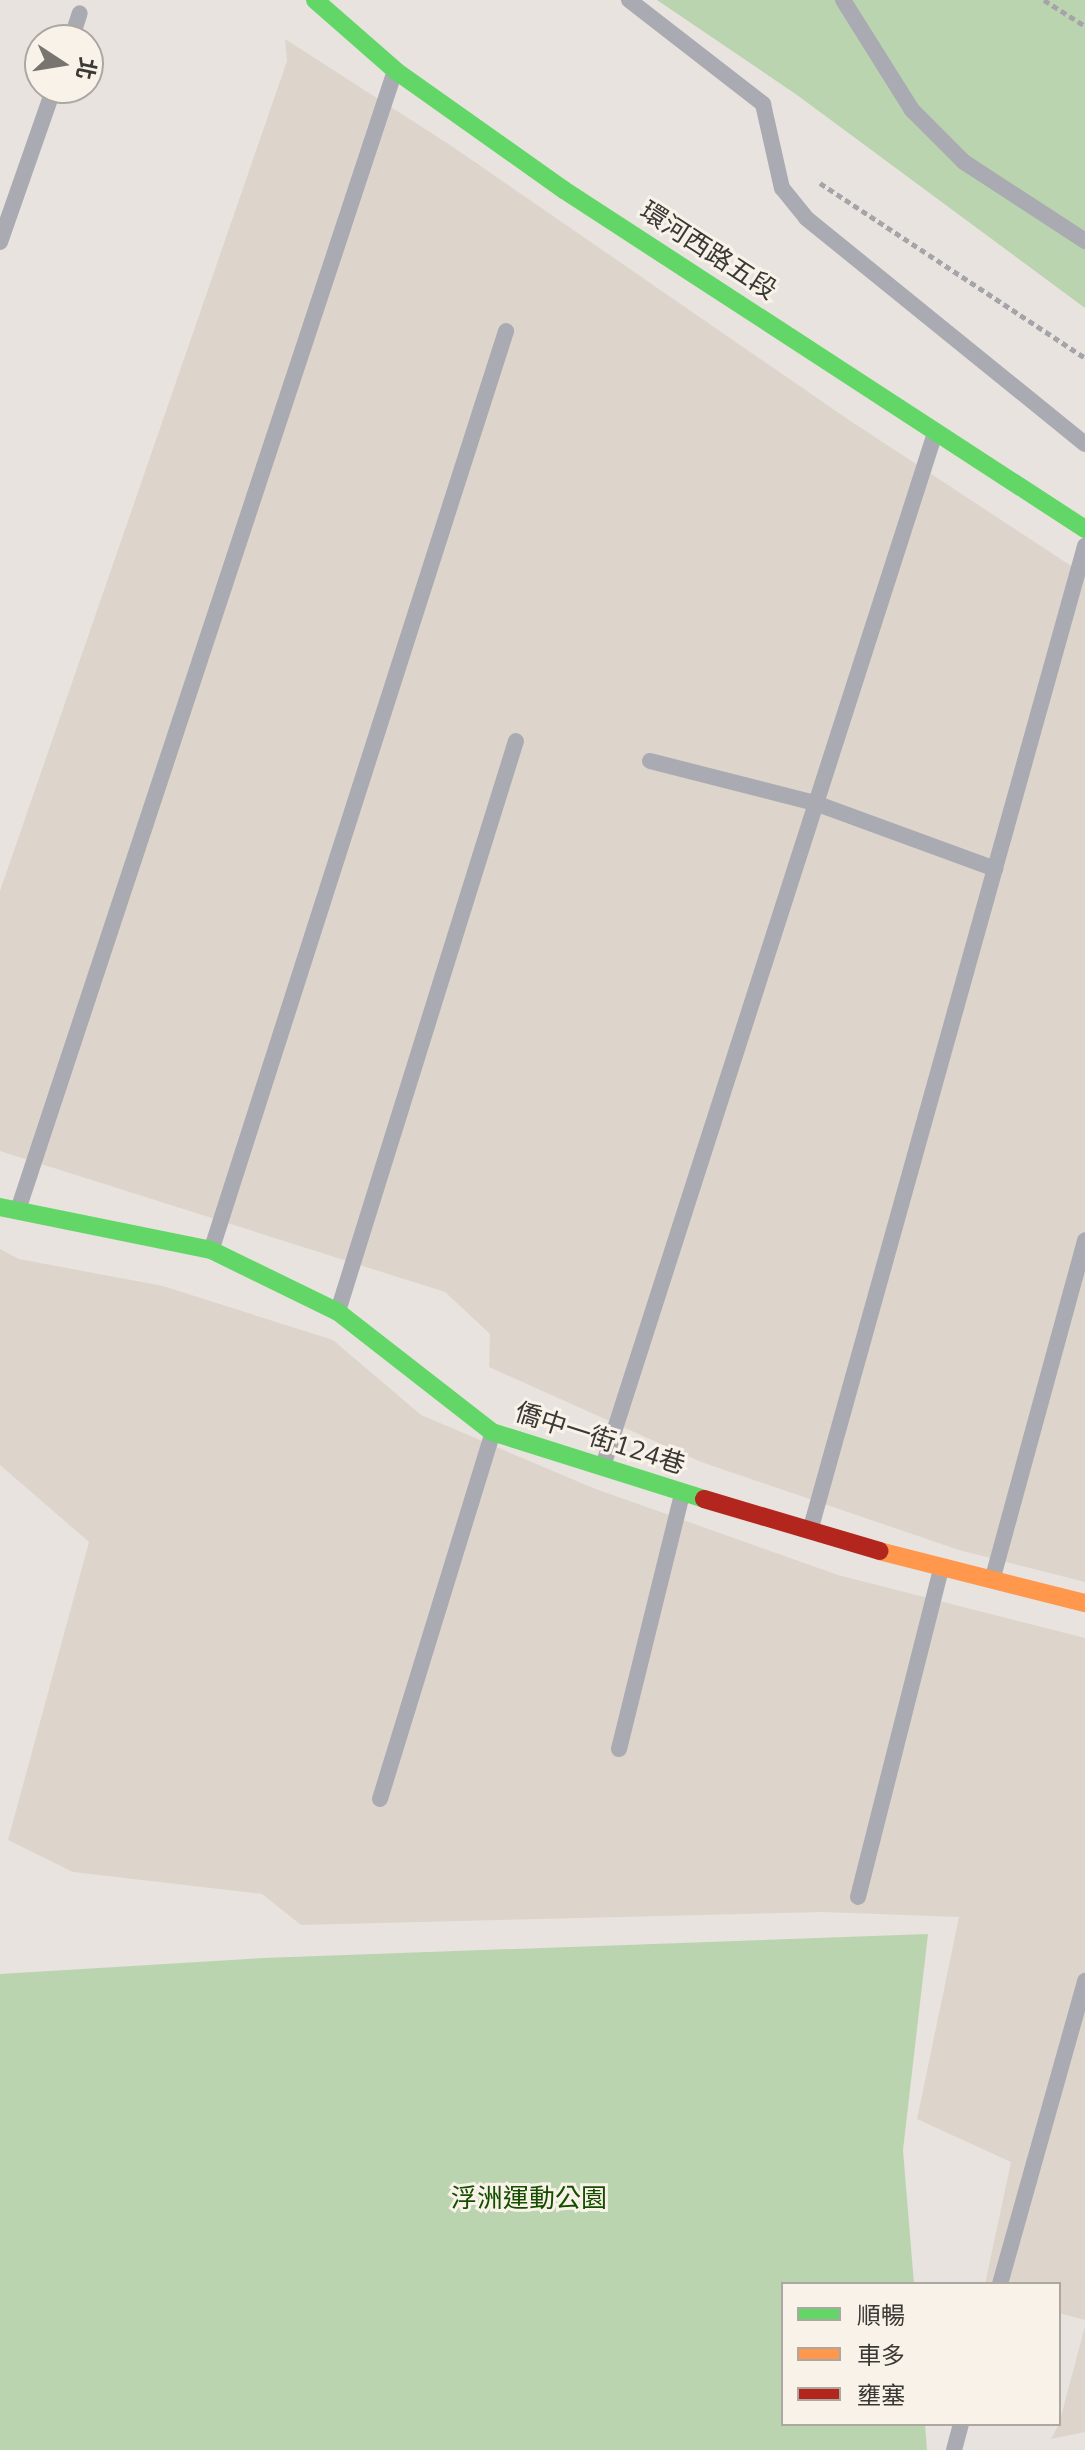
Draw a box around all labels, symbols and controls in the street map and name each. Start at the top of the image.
north arrow [24,24,104,104]
text: 北 [69,55,102,82]
street label: 環河西路五段 [634,195,782,307]
street label: 僑中一街124巷 [511,1397,689,1481]
park label: 浮洲運動公園 [451,2183,607,2215]
legend [781,2282,1061,2426]
text: 順暢 [857,2300,905,2332]
text: 車多 [857,2340,905,2372]
text: 壅塞 [857,2380,905,2412]

